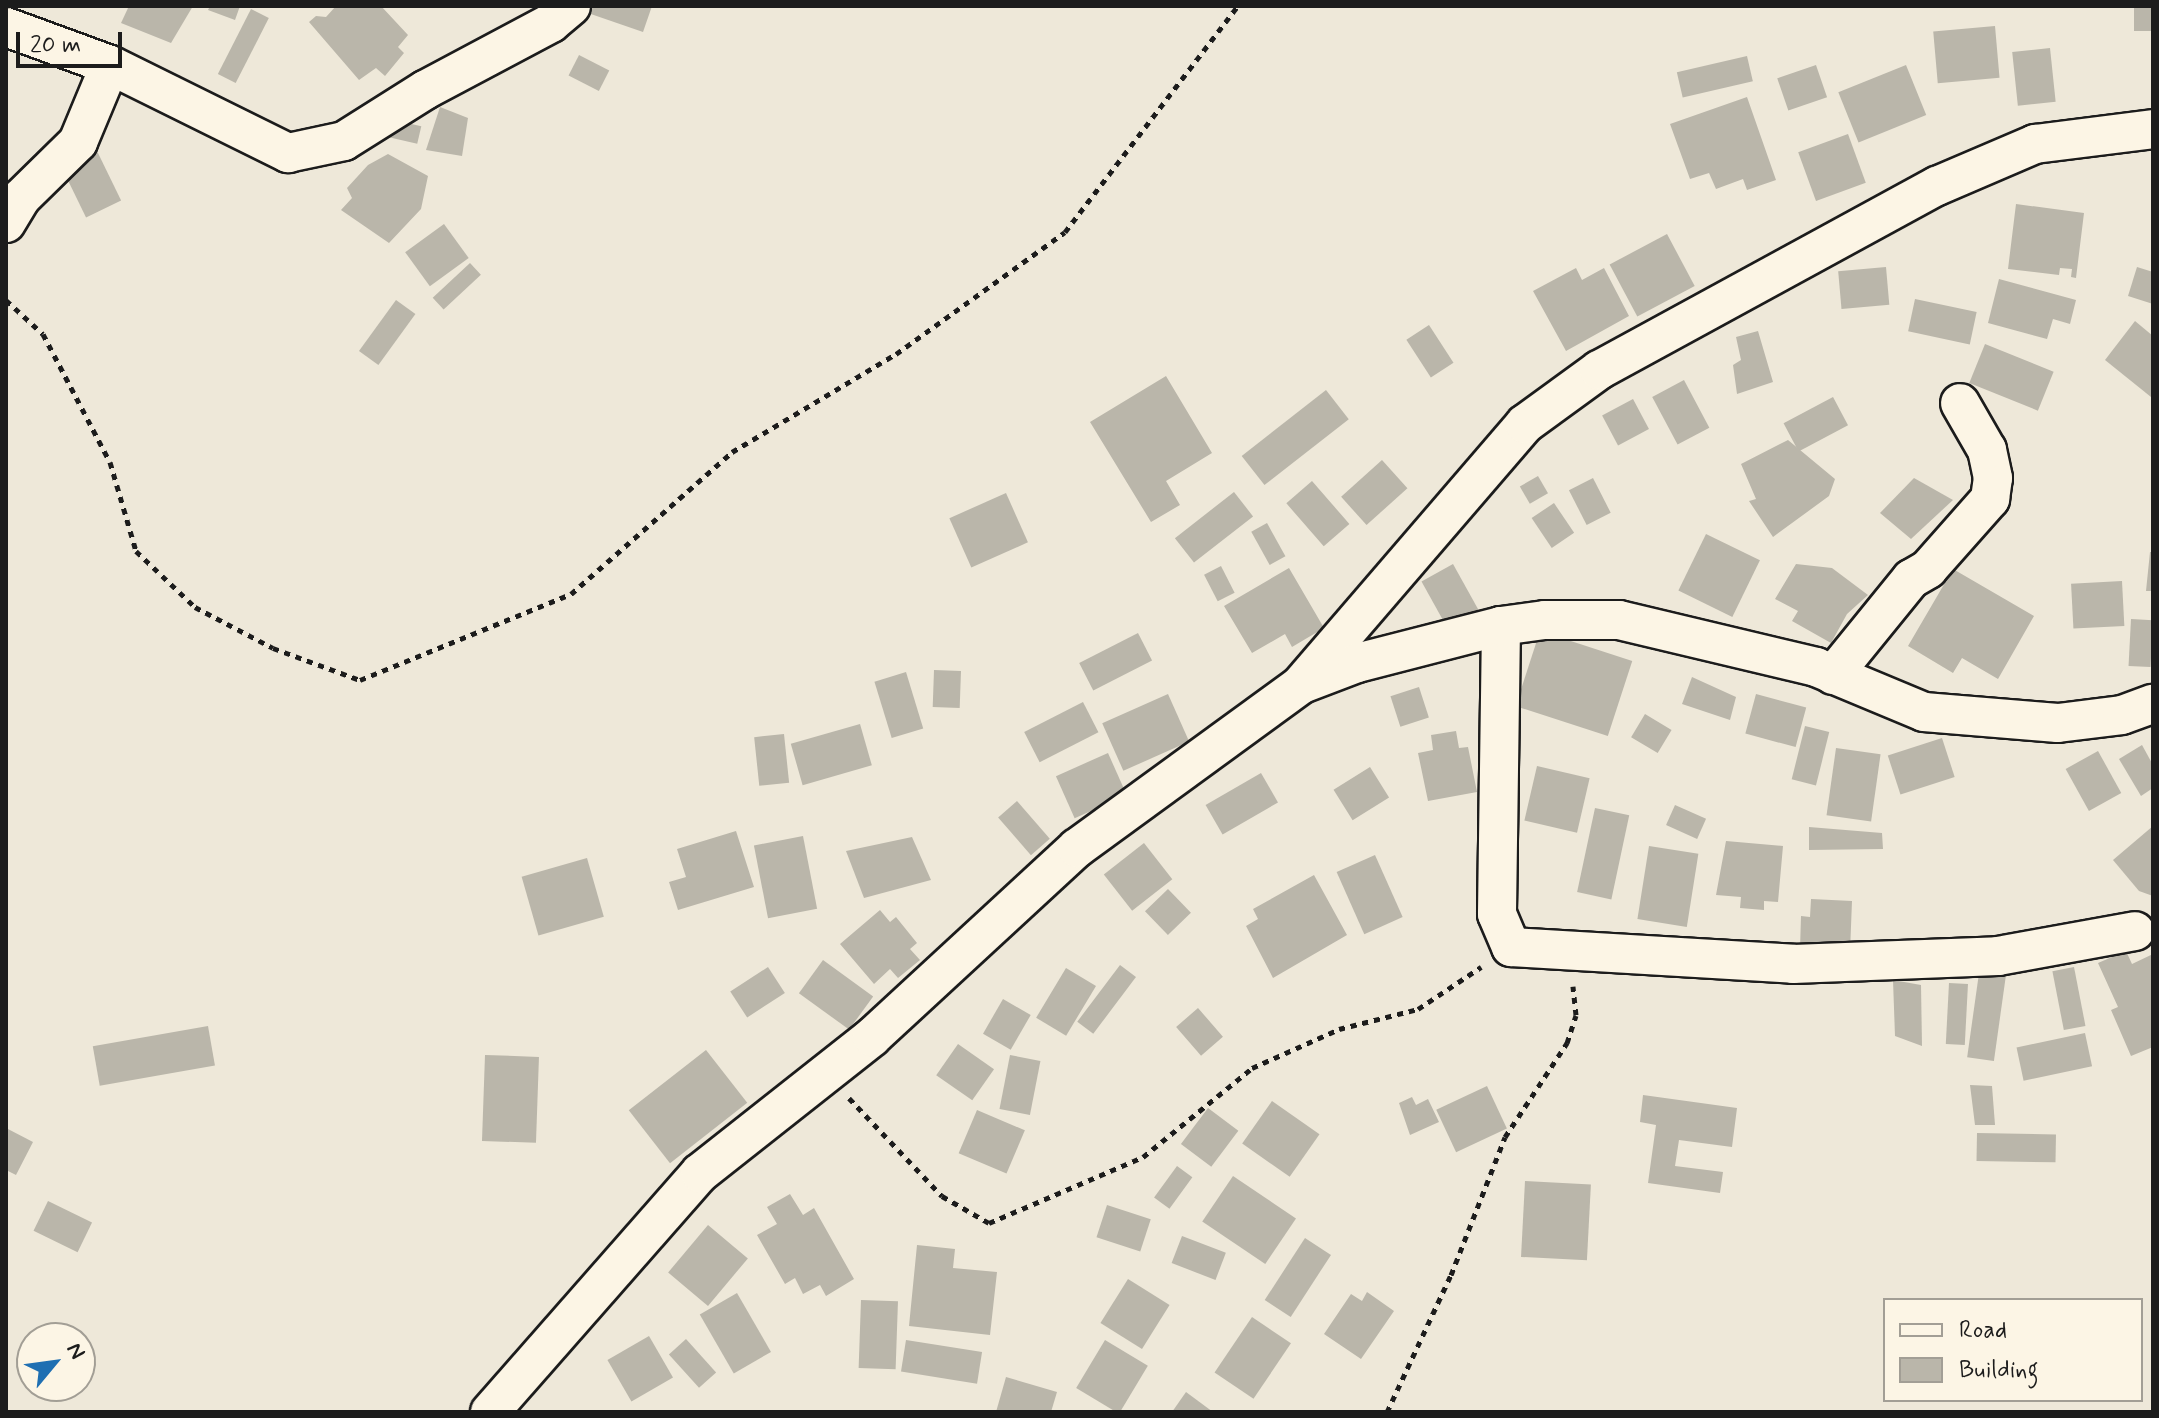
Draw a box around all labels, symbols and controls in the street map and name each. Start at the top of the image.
scale bar [20,16,126,66]
text: 20 m [30,30,81,61]
legend [1883,1298,2143,1402]
text: Road [1959,1315,2007,1346]
north arrow [16,1322,96,1402]
text: N [59,1338,91,1365]
text: Building [1959,1355,2039,1386]

